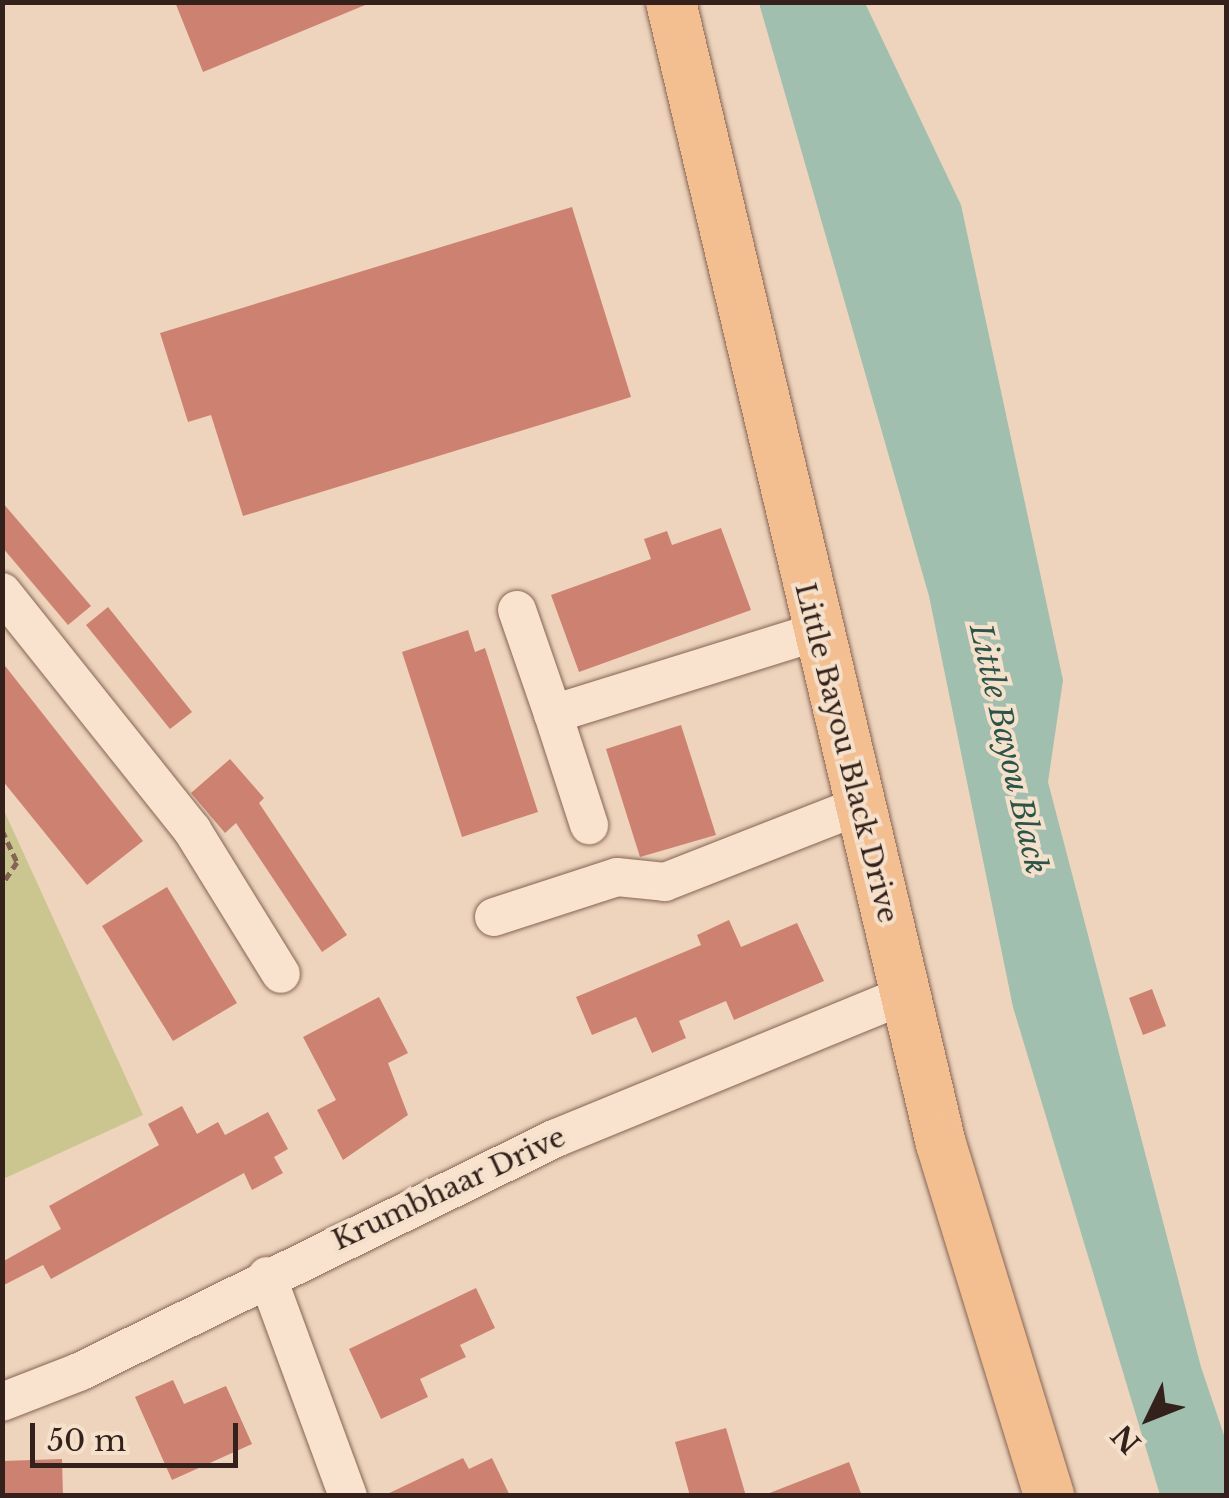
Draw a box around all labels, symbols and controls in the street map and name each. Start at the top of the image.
street label: Little Bayou Black Drive [787,579,905,927]
water label: Little Bayou Black [962,620,1054,878]
street label: Krumbhaar Drive [327,1120,571,1258]
north arrow [1099,1368,1199,1468]
scale bar [35,1403,242,1465]
text: N [1105,1417,1148,1460]
text: 50 m [47,1422,126,1459]

